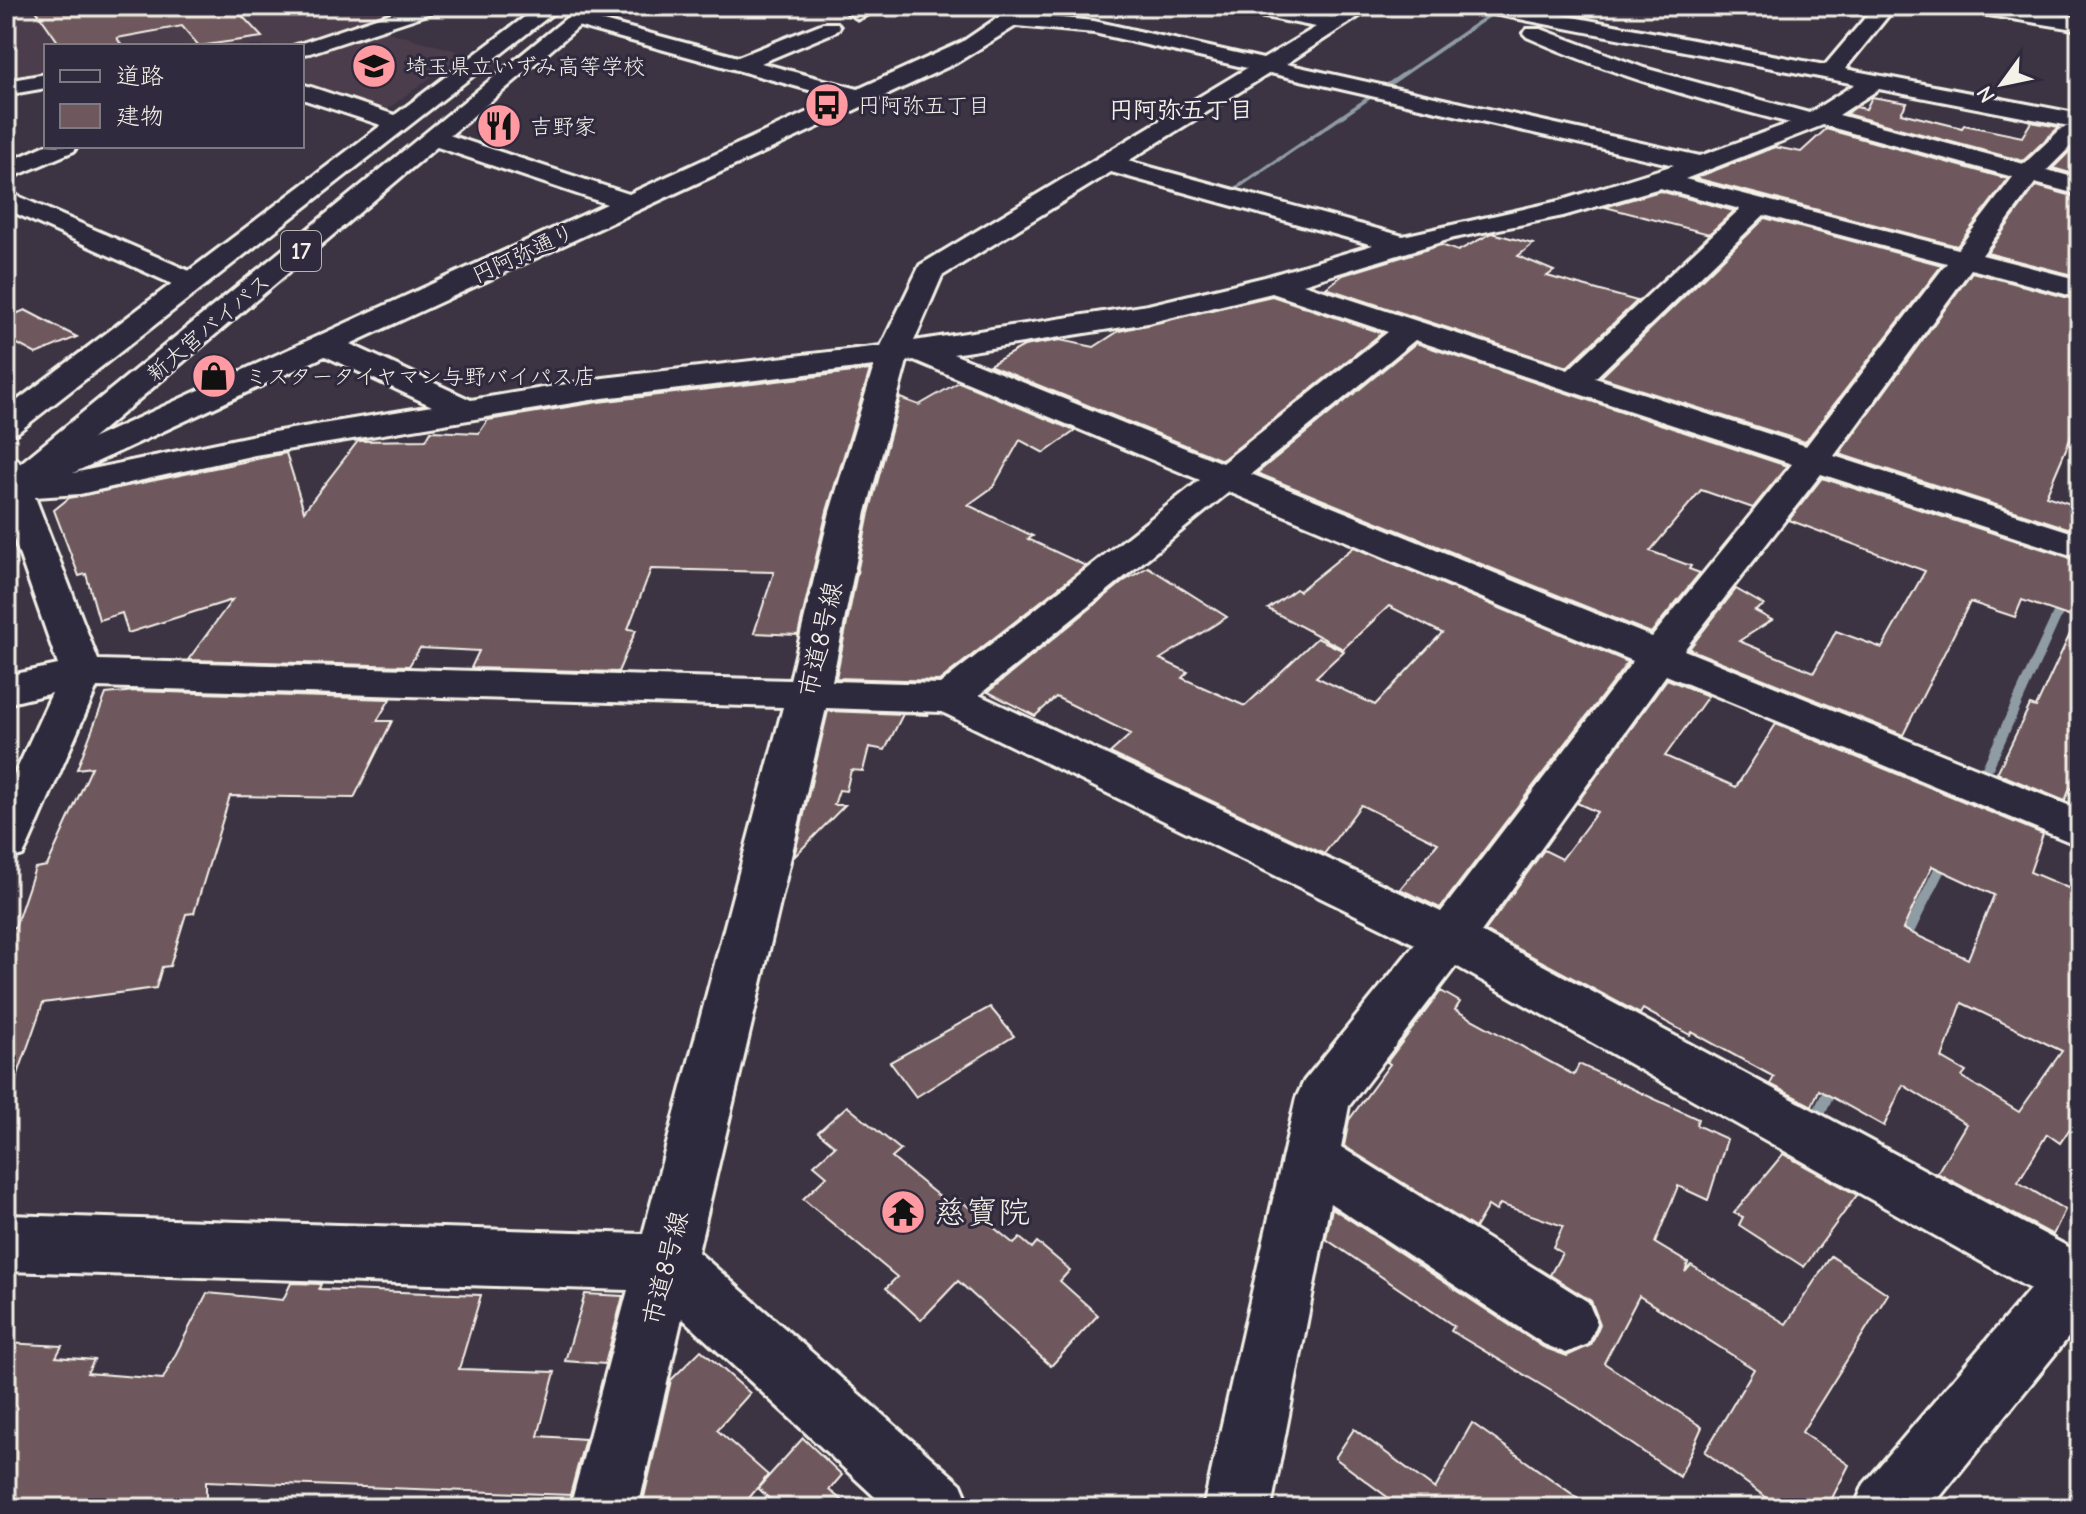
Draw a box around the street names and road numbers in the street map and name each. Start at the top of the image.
street label: 円阿弥通り [468,219,579,289]
road number: 17 [281,231,321,271]
street label: 新大宮バイパス [141,268,276,387]
street label: 市道8号線 [793,579,849,700]
street label: 市道8号線 [637,1208,695,1329]

